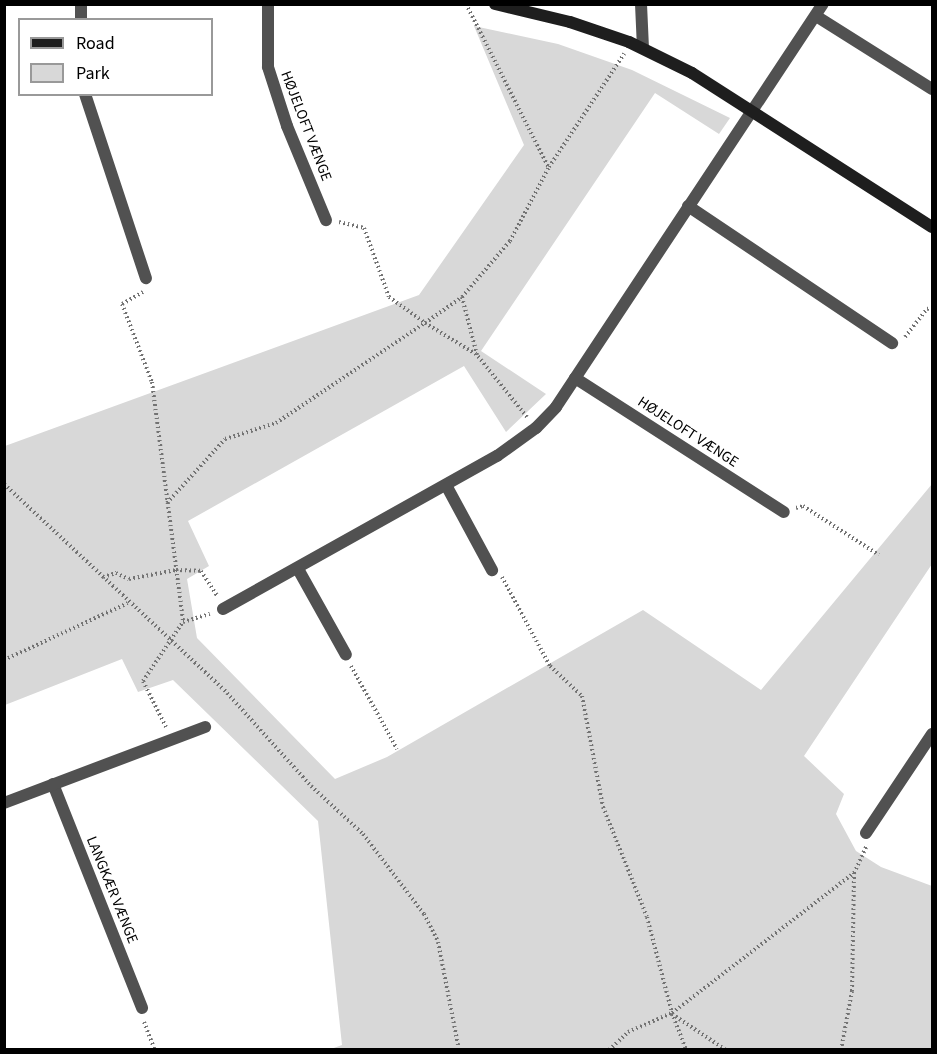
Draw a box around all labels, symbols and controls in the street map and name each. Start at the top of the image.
legend [18,18,213,96]
text: Road [76,31,115,56]
text: Park [76,61,110,86]
street label: HØJELOFT VÆNGE [277,68,335,184]
street label: HØJELOFT VÆNGE [634,393,742,471]
street label: LANGKÆR VÆNGE [82,834,142,946]

